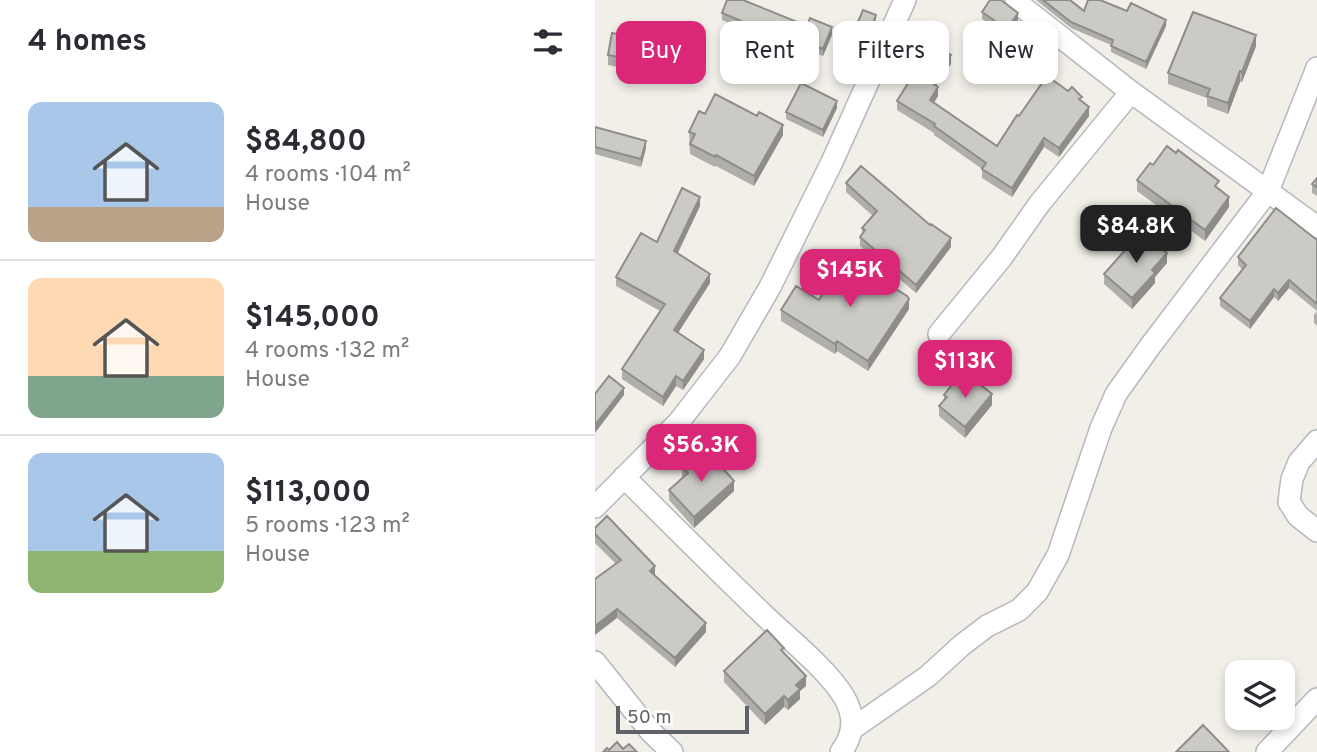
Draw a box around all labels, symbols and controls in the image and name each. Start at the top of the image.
chip: Buy [616,21,706,84]
chip: Rent [720,21,819,84]
chip: Filters [833,21,949,84]
chip: New [963,21,1058,84]
icon: filters [529,23,567,61]
text: 4 homes [28,24,147,61]
text: $84,800 [245,124,367,161]
icon: home [84,130,168,214]
text: 4 rooms · 104 m² [245,161,411,190]
text: House [245,190,310,219]
pin: $84.8K [1079,205,1193,265]
text: $84.8K [1096,213,1176,242]
pin: $145K [801,250,899,309]
text: $145K [816,257,884,286]
text: $145,000 [245,300,380,337]
icon: home [84,306,168,390]
text: 4 rooms · 132 m² [245,337,409,366]
pin: $113K [916,340,1014,400]
text: $113K [934,348,996,377]
text: House [245,366,310,395]
pin: $56.3K [644,424,758,484]
text: $56.3K [662,432,740,461]
text: $113,000 [245,475,371,512]
icon: home [84,481,168,565]
text: 5 rooms · 123 m² [245,512,410,541]
text: House [245,541,310,570]
map controls [1225,660,1295,730]
button: layers [1225,660,1295,730]
scale bar [616,703,749,735]
text: 50 m [627,706,672,730]

